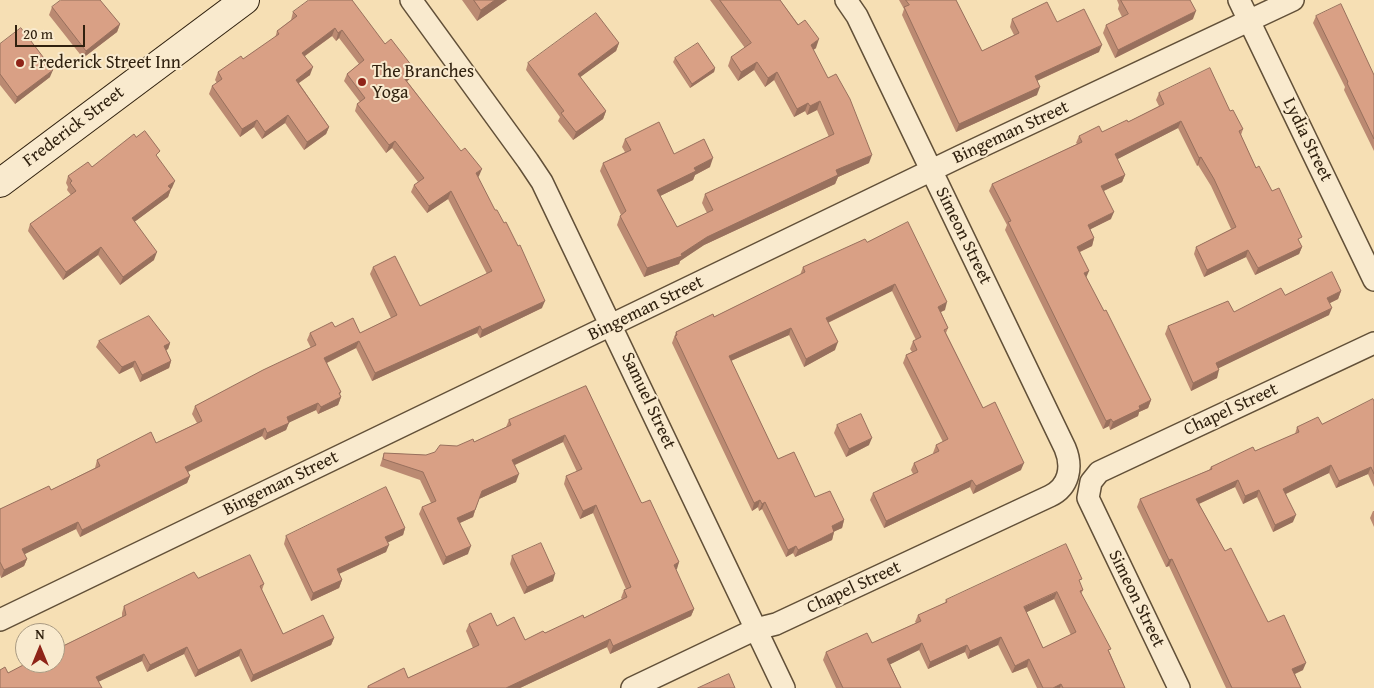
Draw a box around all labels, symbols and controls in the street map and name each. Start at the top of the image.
scale bar [18,15,88,47]
text: 20 m [23,23,53,44]
place label: Frederick Street Inn [30,52,181,74]
marker: Frederick Street Inn [14,57,26,69]
place label: The Branches Yoga [372,61,474,104]
marker: The Branches Yoga [356,76,368,88]
street label: Frederick Street [19,82,129,172]
street label: Lydia Street [1277,95,1337,185]
street label: Bingeman Street [950,97,1072,169]
street label: Simeon Street [930,184,996,288]
street label: Bingeman Street [585,272,707,346]
street label: Samuel Street [616,349,680,453]
street label: Chapel Street [1181,379,1281,441]
street label: Bingeman Street [220,447,342,521]
street label: Simeon Street [1103,547,1169,651]
street label: Chapel Street [804,557,904,619]
north arrow [15,623,65,673]
text: N [35,624,45,644]

